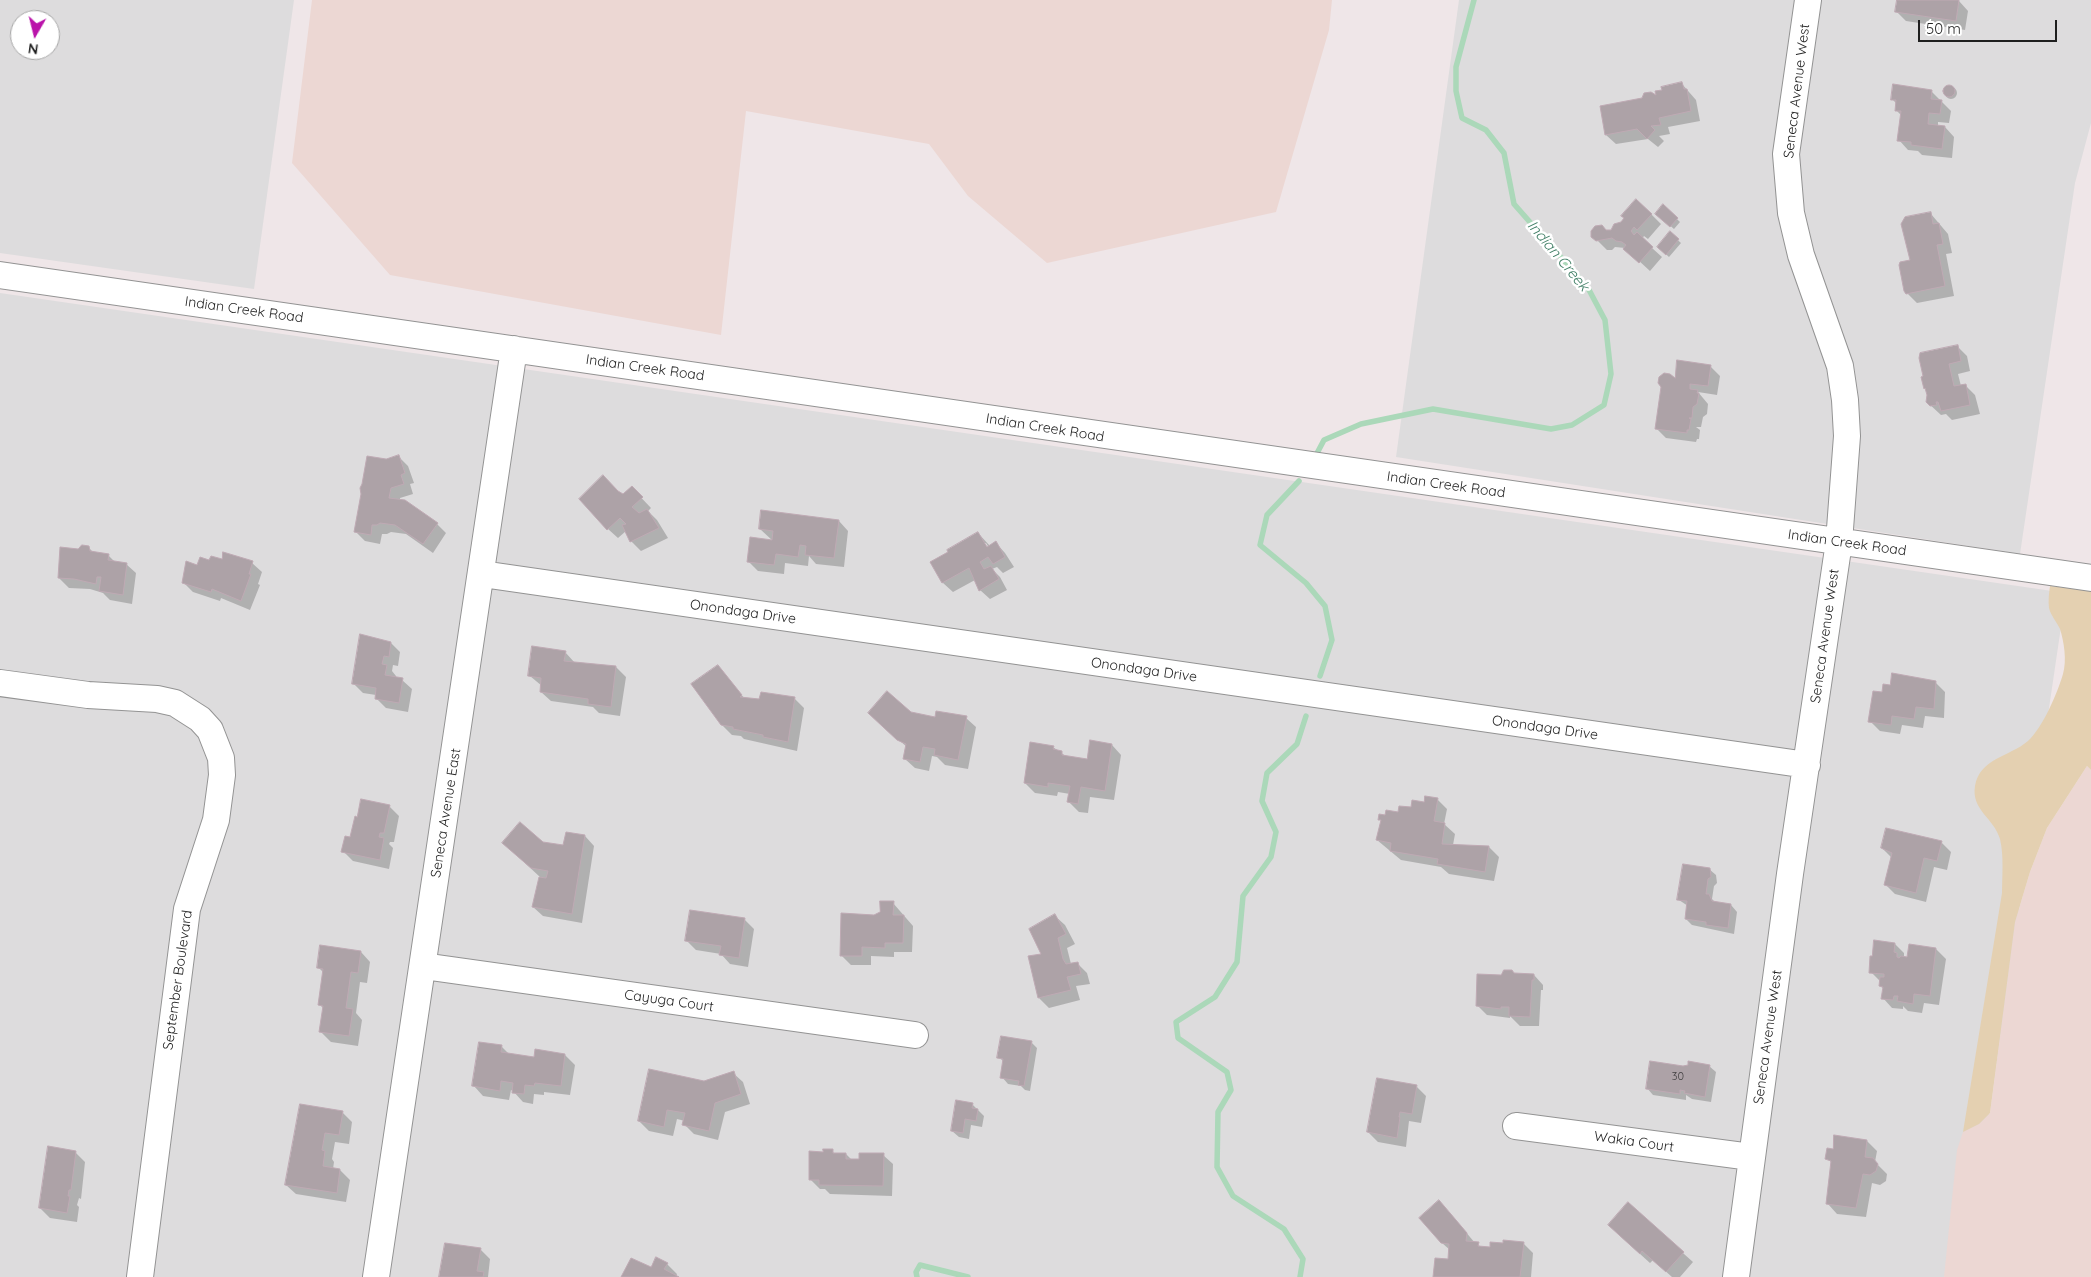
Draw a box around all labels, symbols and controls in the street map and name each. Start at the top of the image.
north arrow [10,10,60,60]
scale bar [1921,10,2060,42]
text: 50 m [1926,19,1961,38]
street label: Seneca Avenue West [1780,23,1814,159]
text: N [27,39,39,58]
water label: Indian Creek [1523,217,1593,295]
street label: Indian Creek Road [184,293,304,327]
street label: Indian Creek Road [585,351,705,385]
street label: Indian Creek Road [985,410,1105,446]
street label: Indian Creek Road [1386,468,1506,502]
street label: Indian Creek Road [1787,526,1907,560]
street label: Seneca Avenue West [1807,568,1843,704]
street label: Onondaga Drive [689,596,797,628]
street label: Onondaga Drive [1090,654,1198,686]
street label: Onondaga Drive [1491,712,1599,744]
street label: Seneca Avenue East [427,747,465,879]
street label: September Boulevard [160,909,196,1051]
street label: Seneca Avenue West [1750,969,1786,1105]
street label: Cayuga Court [623,986,715,1016]
house number: 30 [1672,1070,1684,1084]
street label: Wakia Court [1593,1128,1675,1156]

